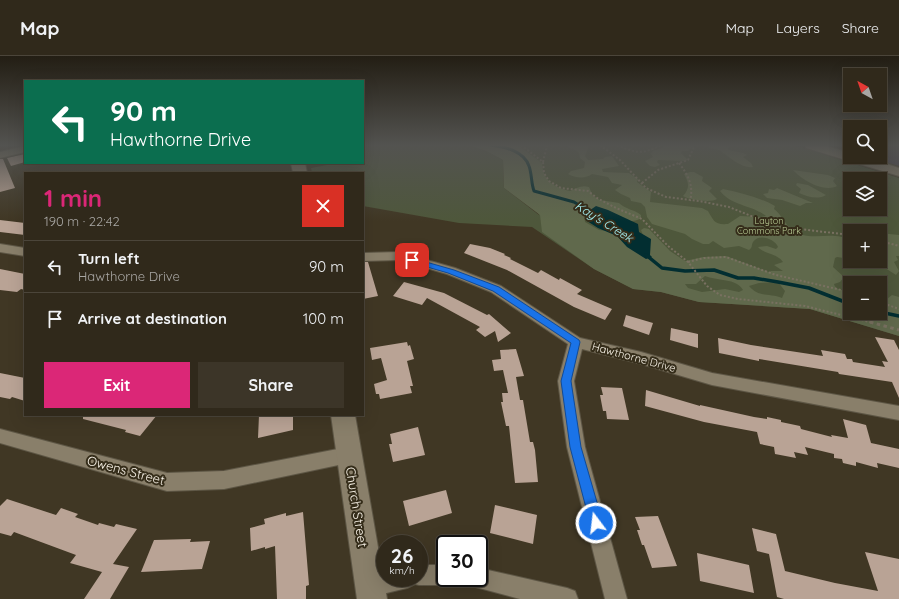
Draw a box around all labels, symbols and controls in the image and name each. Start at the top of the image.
text: Map [20,16,59,40]
text: Map [725,19,754,37]
text: Layers [776,19,820,37]
text: Share [842,19,879,37]
north arrow [843,68,887,112]
map controls [843,68,887,320]
text: 90 m [110,93,177,128]
icon: left [44,96,96,148]
button: search [843,120,887,164]
text: Hawthorne Drive [110,128,251,151]
button: layers [843,172,887,216]
text: 1 min [44,183,102,213]
button: close [302,185,344,227]
water label: Kay's Creek [572,198,637,246]
text: 190 m · 22:42 [44,213,120,229]
park label: Layton Commons Park [737,215,801,236]
button: + [843,224,887,268]
pin [395,243,429,277]
text: Turn left [78,249,140,268]
icon: arrive [401,249,423,271]
icon: left [44,256,66,278]
text: 90 m [309,257,344,276]
text: Hawthorne Drive [78,268,180,284]
button: − [843,276,887,320]
icon: arrive [44,308,66,330]
text: Arrive at destination [78,309,227,328]
text: 100 m [303,309,344,328]
street label: Hawthorne Drive [591,339,677,375]
button: Exit [44,362,190,408]
button: Share [198,362,344,408]
street label: Owens Street [85,452,167,488]
street label: Church Street [343,466,371,548]
position arrow [575,502,617,544]
speed limit sign: 30 [436,535,488,587]
text: 26 [391,543,413,568]
text: km/h [389,564,415,577]

